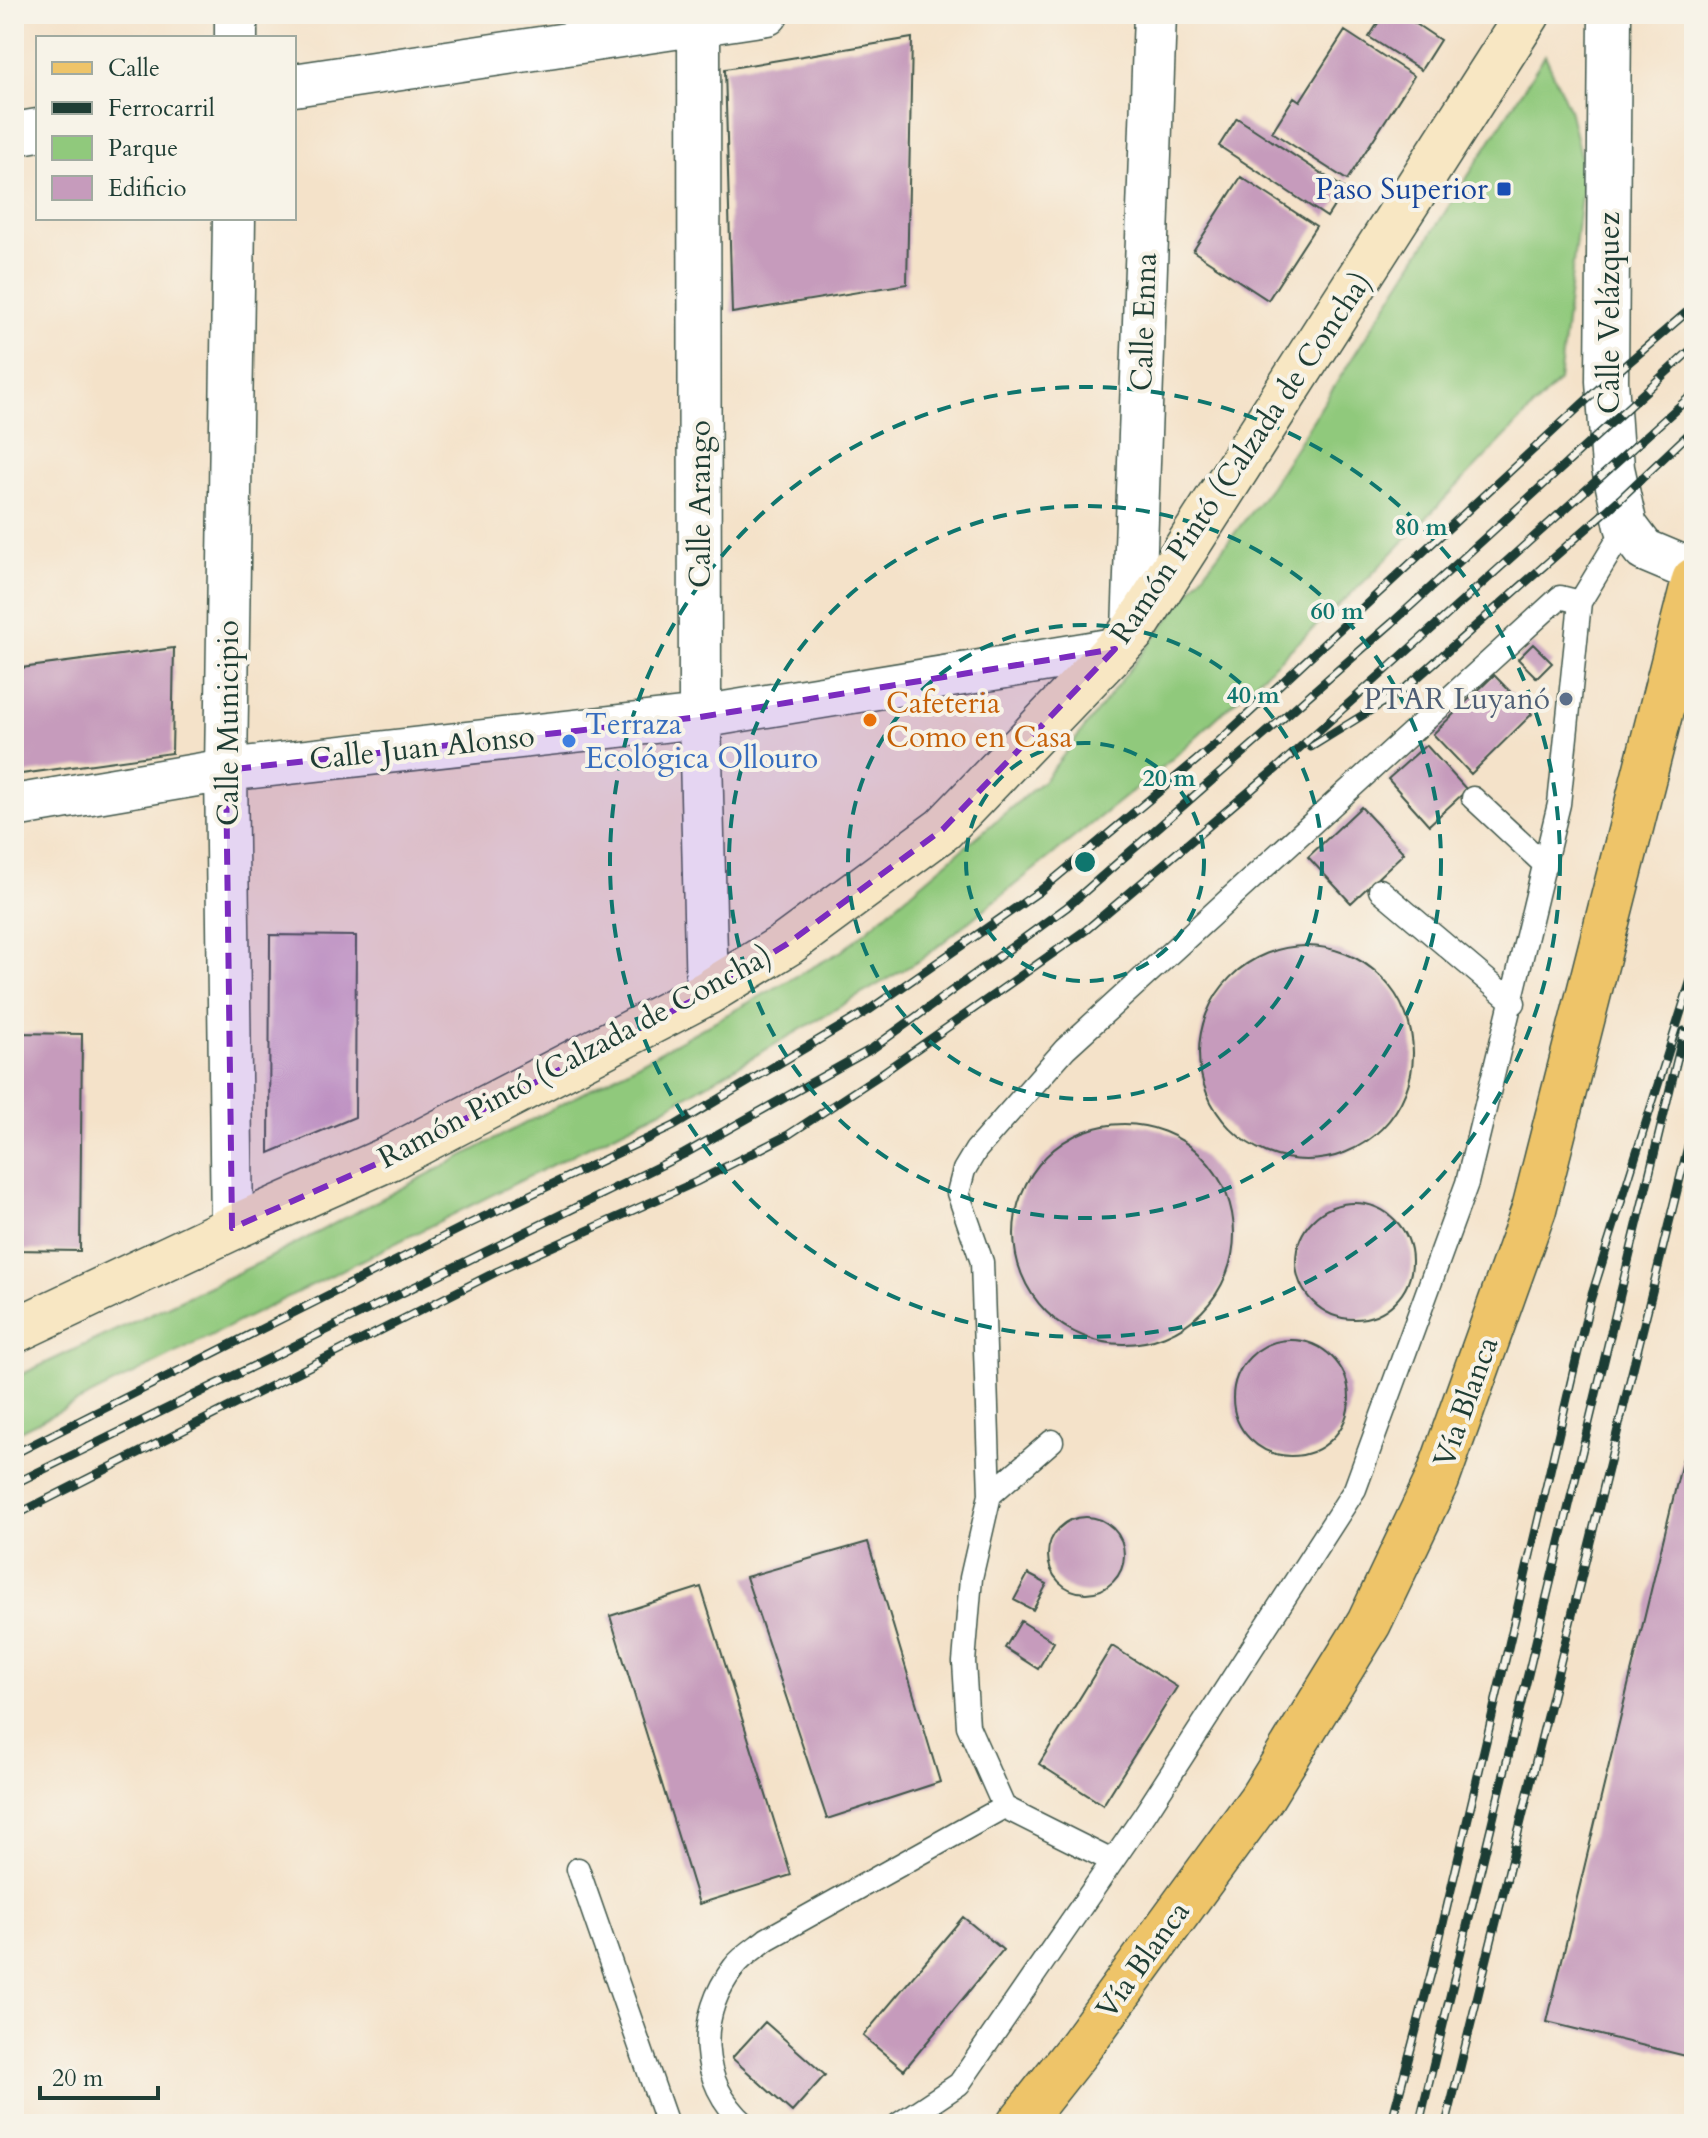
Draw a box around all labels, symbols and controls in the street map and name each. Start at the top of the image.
legend [36,36,296,220]
text: Calle [108,52,160,85]
text: Ferrocarril [108,92,215,125]
text: Parque [108,132,178,165]
place label: Paso Superior [1315,169,1488,210]
text: Edificio [108,172,187,205]
marker: Paso Superior [1495,180,1513,198]
street label: Calle Velázquez [1589,211,1630,414]
street label: Calle Enna [1121,252,1167,392]
street label: Ramón Pintó (Calzada de Concha) [1101,264,1381,652]
street label: Calle Arango [680,420,721,588]
text: 80 m [1394,511,1448,544]
text: 60 m [1310,595,1364,628]
street label: Calle Municipio [208,620,249,826]
text: 40 m [1226,679,1280,712]
place label: PTAR Luyanó [1363,679,1550,720]
place label: Cafeteria Como en Casa [886,683,1072,758]
marker: PTAR Luyanó [1557,690,1575,708]
place label: Terraza Ecológica Ollouro [585,704,818,779]
marker: Cafeteria Como en Casa [861,711,879,729]
street label: Calle Juan Alonso [307,716,537,780]
marker: Terraza Ecológica Ollouro [560,732,578,750]
text: 20 m [1142,762,1196,795]
centre of rings [1071,848,1099,876]
street label: Ramón Pintó (Calzada de Concha) [371,936,779,1178]
street label: Vía Blanca [1423,1331,1509,1473]
street label: Vía Blanca [1086,1893,1200,2027]
scale bar [40,2050,158,2100]
text: 20 m [52,2062,104,2095]

